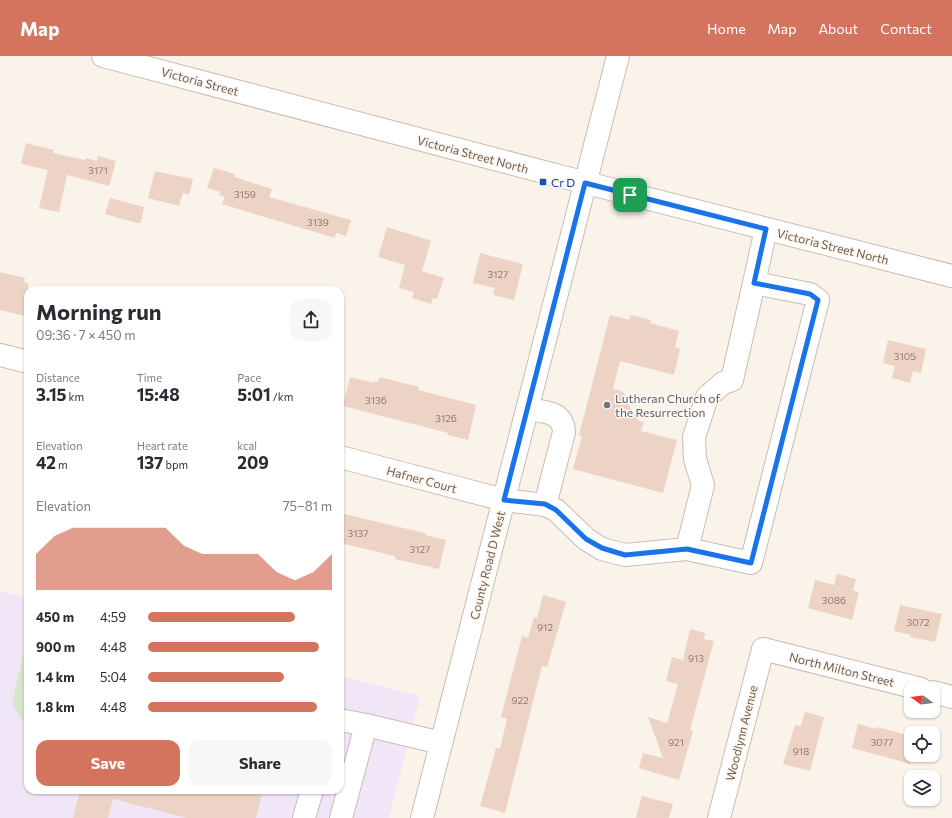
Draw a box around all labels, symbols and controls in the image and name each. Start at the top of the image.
text: Map [20,17,59,40]
text: Home [707,20,746,37]
text: Map [768,20,796,37]
text: About [818,20,858,37]
text: Contact [880,20,932,37]
street label: Victoria Street [160,64,240,98]
street label: Victoria Street North [416,132,530,176]
house number: 3171 [88,164,108,176]
place label: Cr D [551,175,575,189]
marker: Cr D [538,177,548,187]
pin [613,178,647,212]
icon: arrive [619,184,641,206]
house number: 3159 [234,188,256,200]
house number: 3139 [307,216,329,228]
street label: Victoria Street North [776,225,890,267]
house number: 3127 [488,268,508,280]
text: Morning run [36,298,162,325]
button: share [290,299,332,341]
text: 09:36 · 7 × 450 m [36,327,136,343]
house number: 3105 [894,350,916,362]
text: Distance [36,371,80,384]
text: Time [137,371,162,384]
text: Pace [237,371,261,384]
text: 3.15 [36,384,67,405]
text: 15:48 [137,384,180,405]
text: 5:01 [237,384,271,405]
text: km [67,390,84,403]
text: /km [271,390,293,403]
place label: Lutheran Church of the Resurrection [615,391,720,419]
house number: 3136 [365,394,387,406]
marker: Lutheran Church of the Resurrection [602,400,612,410]
house number: 3126 [435,412,457,424]
text: Elevation [36,439,82,452]
text: Heart rate [137,439,188,452]
text: kcal [237,439,257,452]
text: 42 [36,452,56,473]
text: 137 [137,452,163,473]
text: 209 [237,452,269,473]
text: m [56,458,68,471]
text: bpm [163,458,188,471]
street label: Hafner Court [385,463,459,495]
text: Elevation [36,498,91,514]
text: 75–81 m [283,498,332,514]
street label: County Road D West [467,509,507,621]
house number: 3137 [348,527,368,539]
house number: 3127 [410,543,430,555]
house number: 3086 [822,594,846,606]
text: 450 m [36,609,74,625]
text: 4:59 [100,609,126,625]
house number: 3072 [906,616,930,628]
house number: 912 [537,621,553,633]
text: 900 m [36,639,75,655]
text: 4:48 [100,639,127,655]
street label: North Milton Street [788,649,896,689]
house number: 913 [688,652,704,664]
text: 1.4 km [36,669,75,685]
text: 5:04 [100,669,127,685]
north arrow [904,682,940,718]
map controls [904,682,940,806]
street label: Woodlynn Avenue [722,684,760,782]
house number: 922 [511,694,529,706]
text: 1.8 km [36,699,74,715]
text: 4:48 [100,699,127,715]
button: locate [904,726,940,762]
house number: 921 [668,736,684,748]
house number: 3077 [871,736,893,748]
button: Save [36,740,180,786]
button: Share [188,740,332,786]
house number: 918 [793,745,809,757]
button: layers [904,770,940,806]

